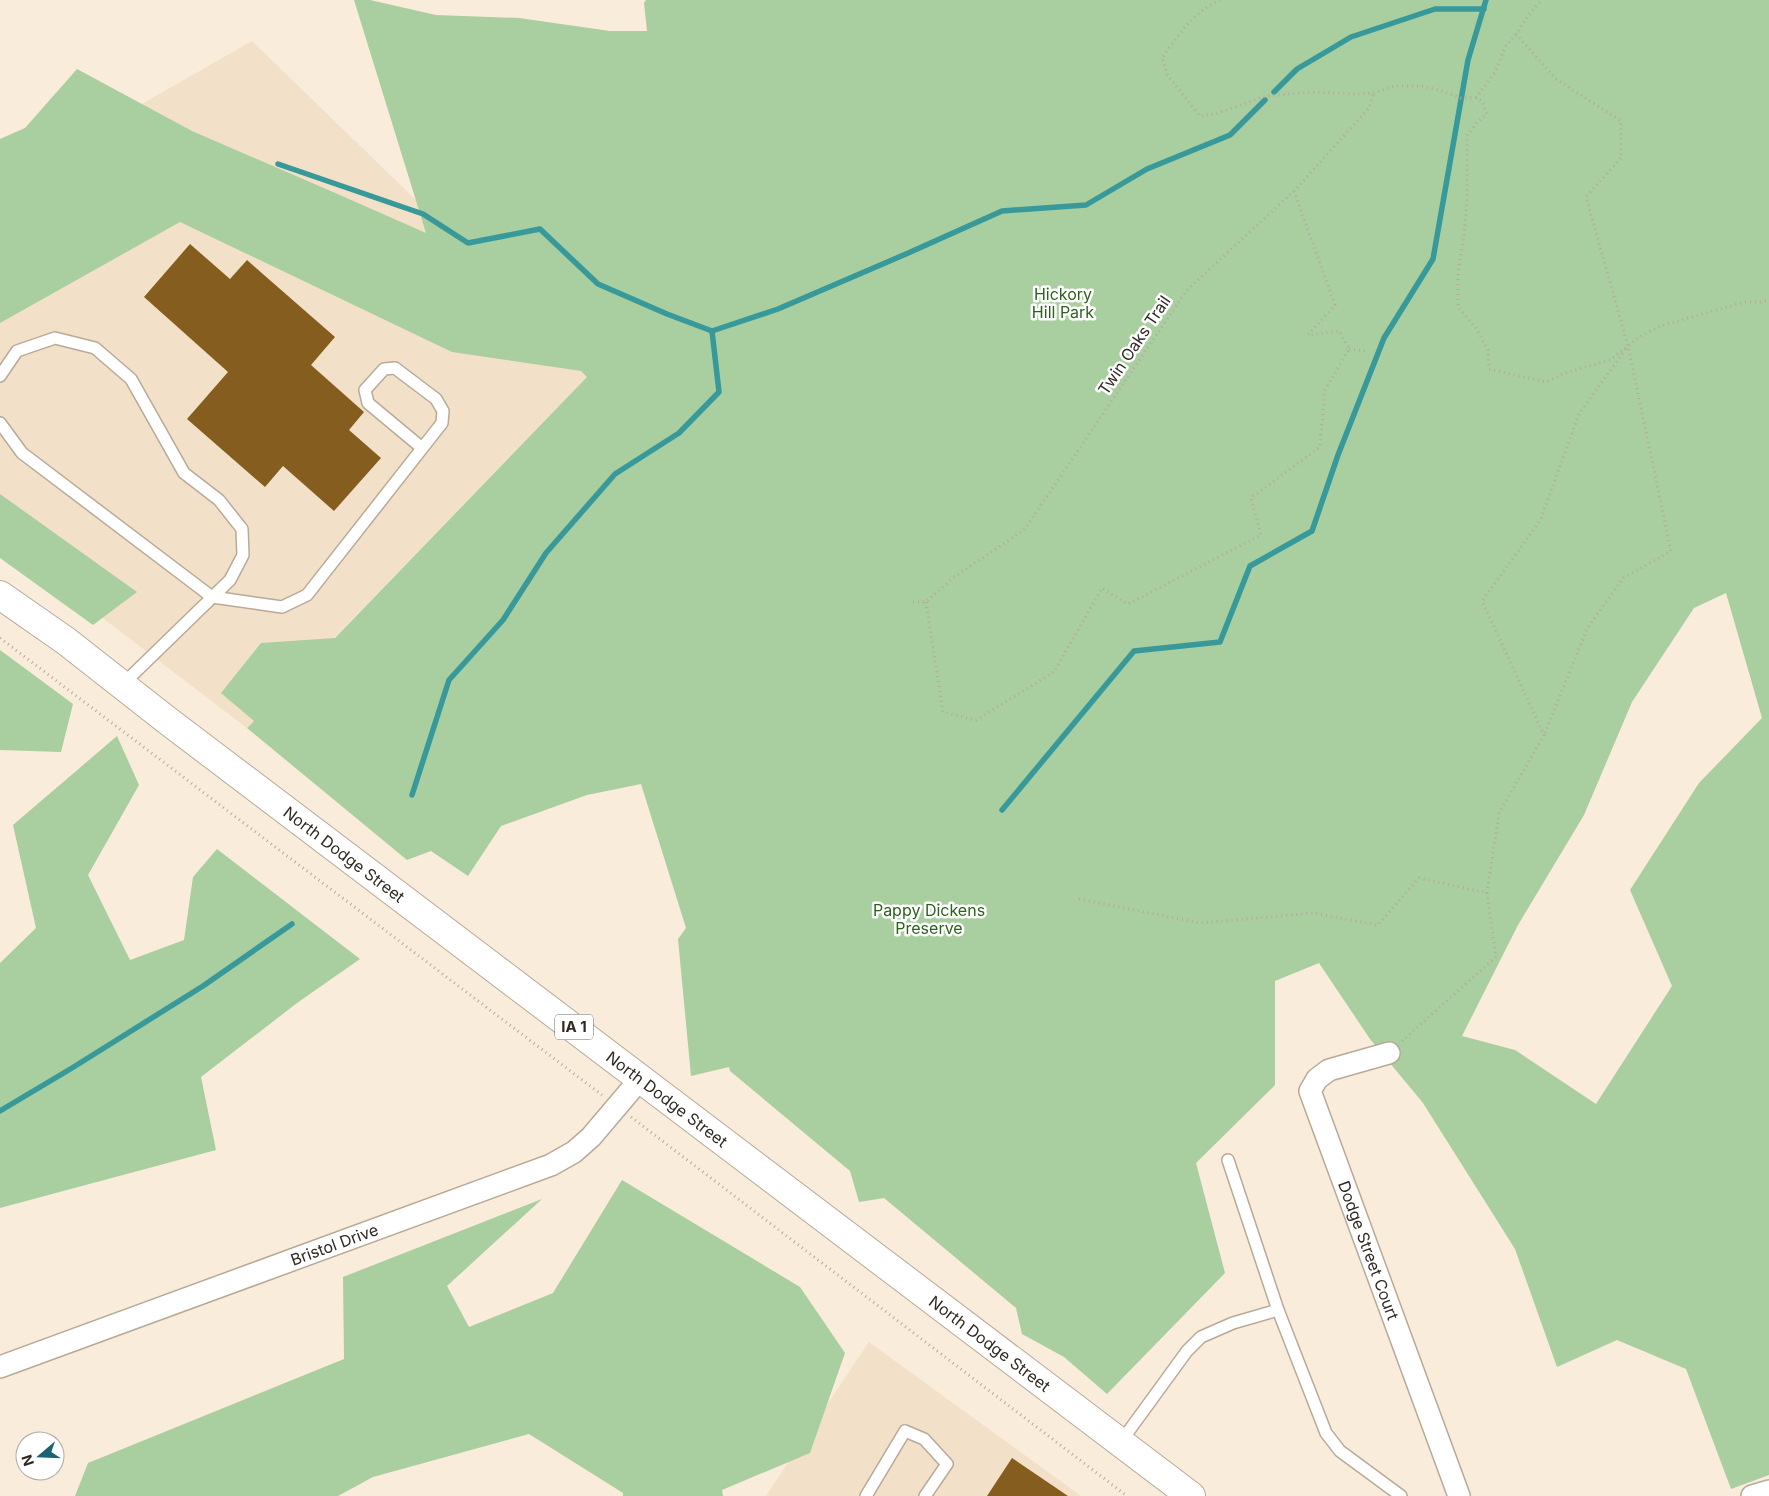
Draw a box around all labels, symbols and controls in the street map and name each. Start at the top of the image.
park label: Hickory Hill Park [1032,284,1094,322]
street label: Twin Oaks Trail [1093,292,1175,398]
street label: North Dodge Street [280,802,409,907]
park label: Pappy Dickens Preserve [873,900,985,938]
road number: IA 1 [555,1014,593,1040]
street label: North Dodge Street [602,1047,731,1151]
street label: Dodge Street Court [1334,1178,1403,1323]
street label: Bristol Drive [288,1219,381,1270]
street label: North Dodge Street [925,1291,1054,1396]
north arrow [15,1431,65,1481]
text: N [17,1453,37,1468]

